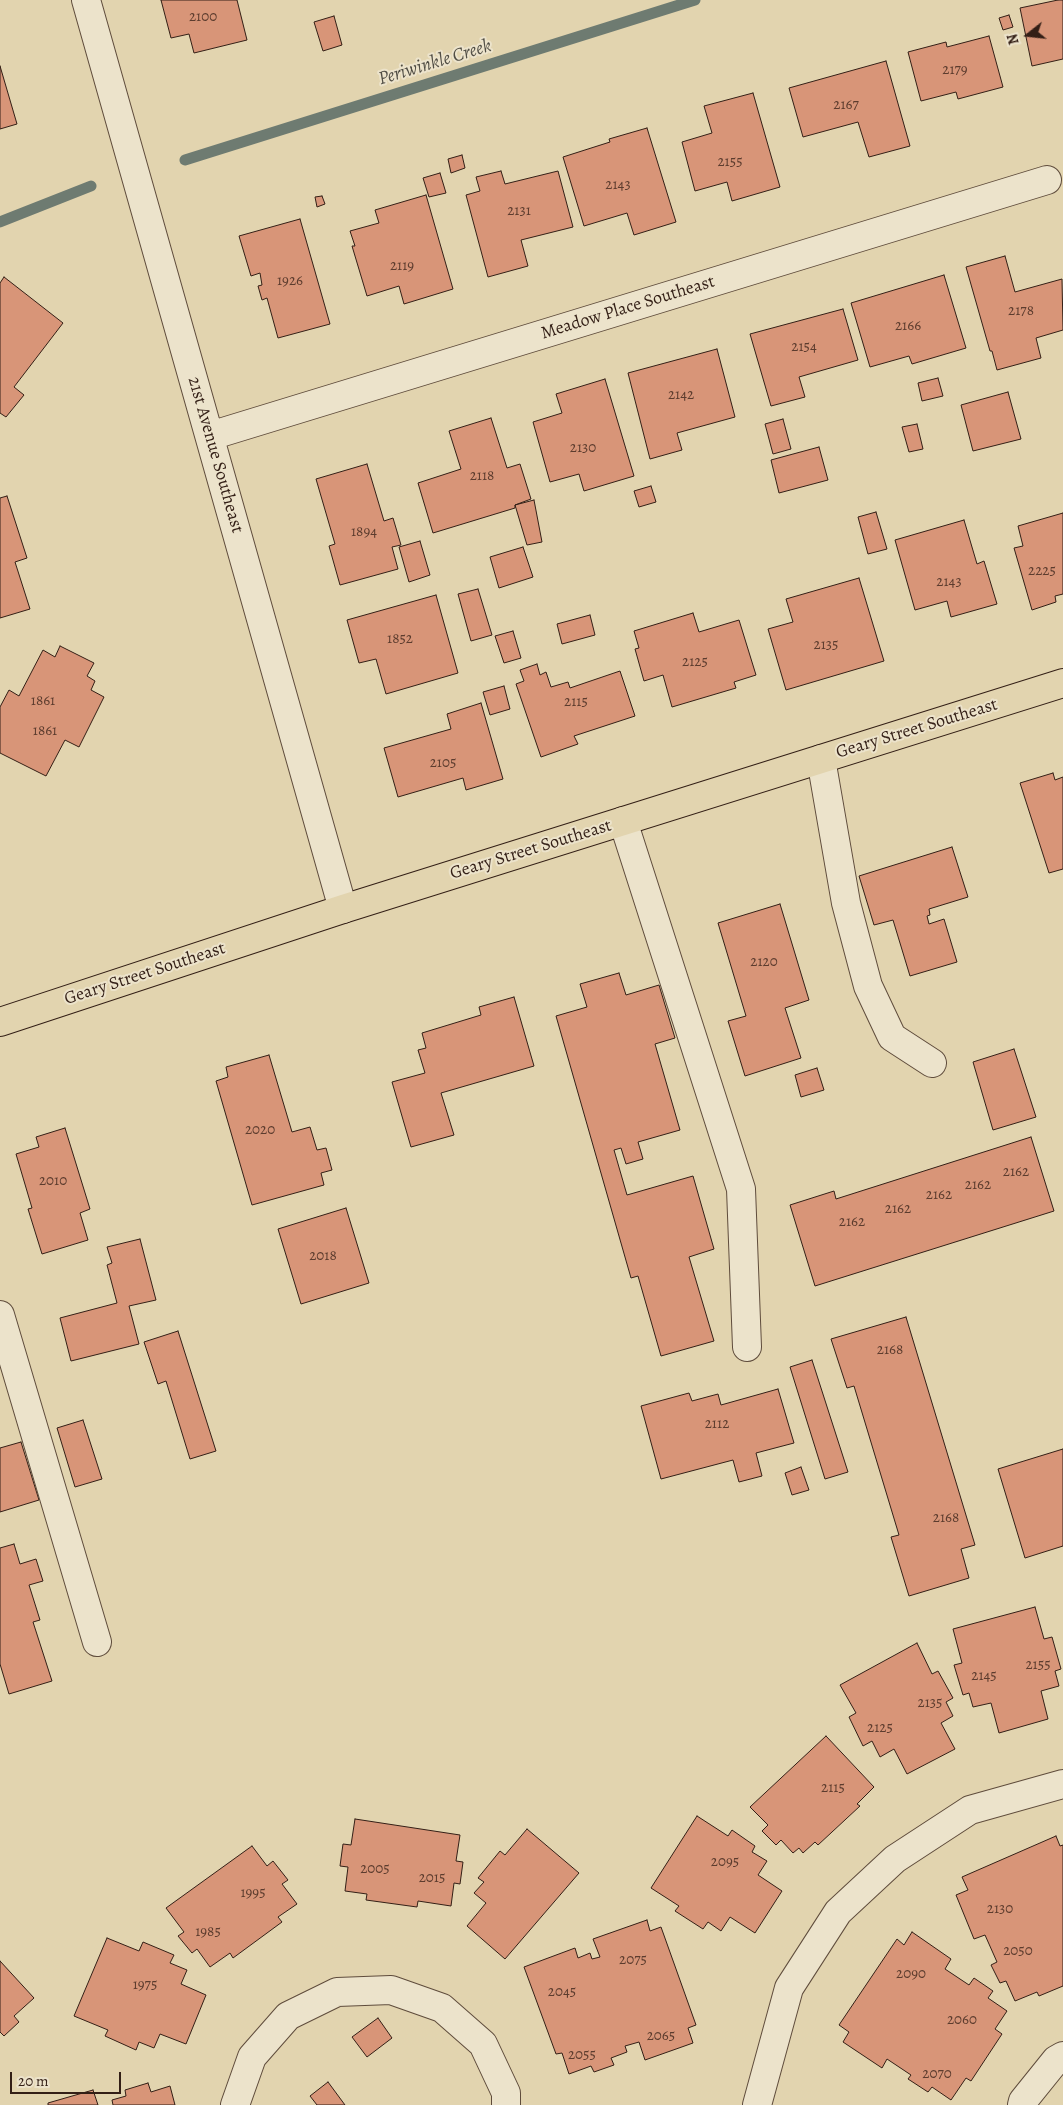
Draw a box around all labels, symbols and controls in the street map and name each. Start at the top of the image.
house number: 2100 [189,8,217,26]
north arrow [1003,10,1053,60]
text: N [1003,32,1024,47]
water label: Periwinkle Creek [376,35,494,91]
house number: 2179 [942,61,968,79]
house number: 2167 [833,96,859,114]
house number: 2155 [717,153,743,171]
house number: 2143 [605,176,631,194]
house number: 2131 [507,202,531,220]
house number: 2119 [390,257,414,275]
street label: Meadow Place Southeast [538,271,718,345]
house number: 1926 [277,272,303,290]
house number: 2178 [1008,302,1034,320]
house number: 2166 [895,317,921,335]
house number: 2154 [791,338,817,356]
street label: 21st Avenue Southeast [182,374,248,536]
house number: 2142 [668,386,694,404]
house number: 2130 [570,439,596,457]
house number: 2118 [470,467,494,485]
house number: 1894 [351,523,377,541]
house number: 2225 [1028,562,1056,580]
house number: 2143 [936,573,962,591]
house number: 1852 [387,630,413,648]
house number: 2135 [814,636,838,654]
house number: 2125 [682,653,708,671]
house number: 1861 [31,692,55,710]
house number: 2115 [564,693,588,711]
street label: Geary Street Southeast [834,694,1000,764]
house number: 1861 [33,722,57,740]
house number: 2105 [430,754,456,772]
street label: Geary Street Southeast [448,815,614,885]
street label: Geary Street Southeast [62,938,228,1010]
house number: 2120 [750,953,778,971]
house number: 2020 [245,1121,275,1139]
house number: 2162 [1003,1163,1029,1181]
house number: 2010 [39,1172,67,1190]
house number: 2162 [965,1176,991,1194]
house number: 2162 [926,1186,952,1204]
house number: 2162 [885,1200,911,1218]
house number: 2162 [839,1213,865,1231]
house number: 2018 [309,1247,337,1265]
house number: 2168 [877,1341,903,1359]
house number: 2112 [705,1415,729,1433]
house number: 2168 [933,1509,959,1527]
house number: 2155 [1025,1656,1051,1674]
house number: 2145 [971,1667,997,1685]
house number: 2135 [918,1694,942,1712]
house number: 2125 [867,1719,893,1737]
house number: 2115 [821,1779,845,1797]
house number: 2095 [711,1853,739,1871]
house number: 2005 [360,1860,390,1878]
house number: 2015 [419,1869,445,1887]
house number: 1995 [240,1884,266,1902]
house number: 2130 [987,1900,1013,1918]
house number: 1985 [195,1923,221,1941]
house number: 2050 [1003,1942,1033,1960]
house number: 2075 [619,1951,647,1969]
house number: 2090 [896,1965,926,1983]
house number: 1975 [133,1976,157,1994]
house number: 2045 [548,1983,576,2001]
house number: 2060 [947,2011,977,2029]
house number: 2065 [647,2027,675,2045]
house number: 2055 [568,2046,596,2064]
scale bar [12,2062,124,2094]
house number: 2070 [922,2065,952,2083]
text: 20 m [18,2071,49,2091]

